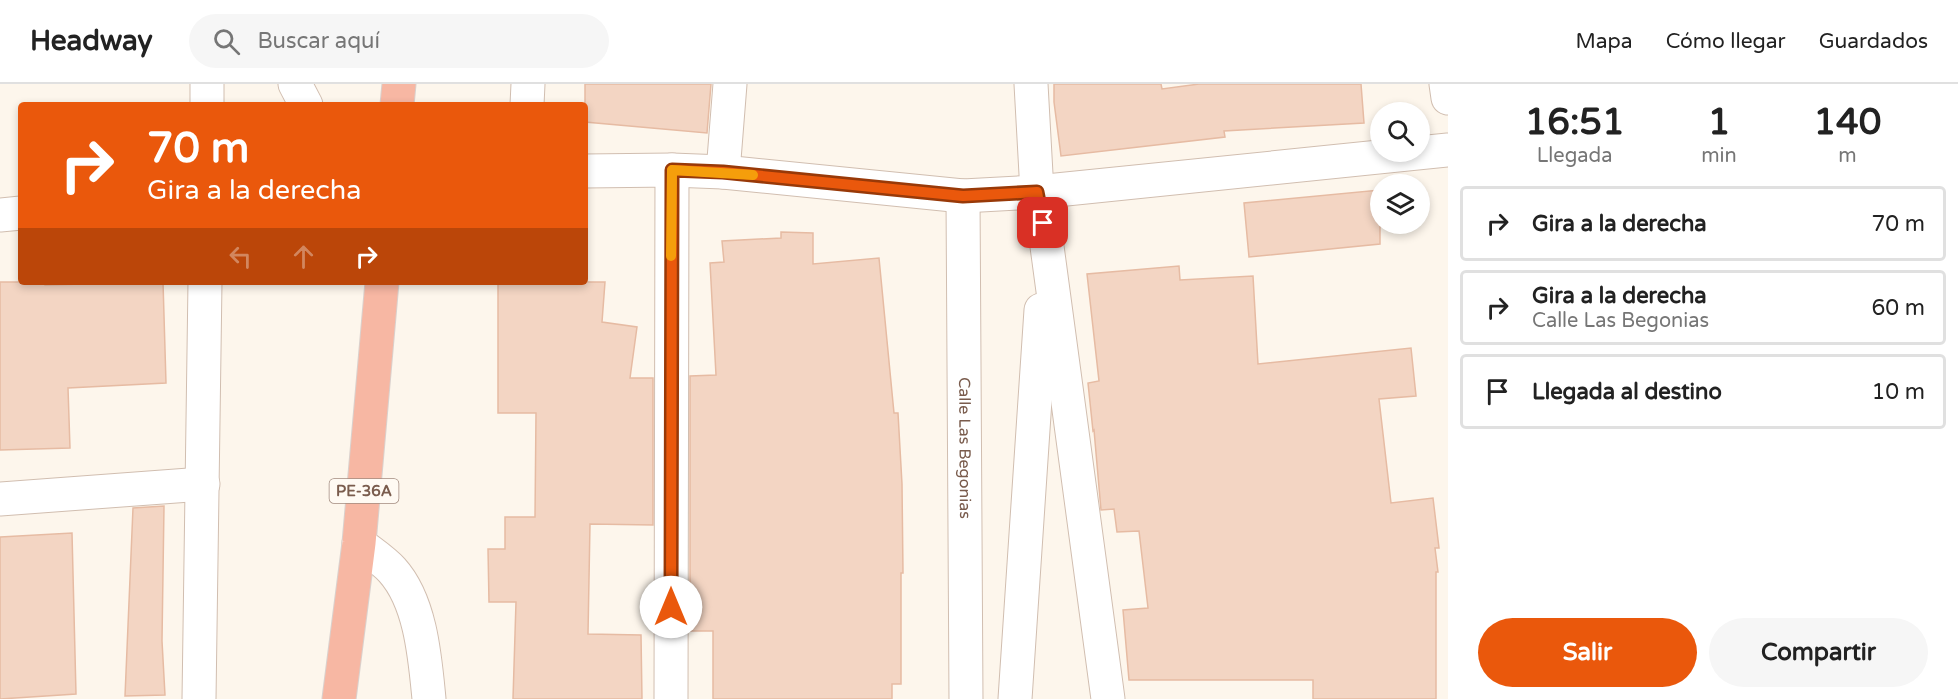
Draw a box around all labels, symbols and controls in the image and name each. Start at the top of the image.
search box [189,14,609,68]
text: Headway [30,24,153,58]
icon: search [210,25,243,58]
text: Buscar aquí [258,28,380,54]
text: Mapa [1575,29,1633,54]
text: Cómo llegar [1666,29,1786,54]
text: Guardados [1819,29,1928,54]
text: 16:51 [1525,101,1625,144]
text: 1 [1708,101,1730,144]
text: 140 [1813,101,1881,144]
map controls [1370,102,1430,234]
button: search [1370,102,1430,162]
text: 70 m [147,123,249,174]
icon: right [48,126,126,204]
text: Llegada [1537,144,1612,168]
text: min [1701,144,1737,168]
text: m [1838,144,1857,168]
text: Gira a la derecha [147,174,361,207]
button: layers [1370,174,1430,234]
pin [1017,197,1068,248]
icon: arrive [1026,206,1059,239]
icon: right [1481,207,1514,240]
text: Gira a la derecha [1532,211,1707,237]
text: 70 m [1871,211,1925,237]
icon: left [224,240,257,273]
icon: ahead [287,240,320,273]
icon: right [350,240,383,273]
text: Gira a la derecha [1532,283,1707,309]
icon: right [1481,291,1514,324]
text: 60 m [1871,295,1925,321]
text: Calle Las Begonias [1532,309,1709,333]
icon: arrive [1481,375,1514,408]
street label: Calle Las Begonias [954,377,975,519]
text: Llegada al destino [1532,379,1722,405]
text: 10 m [1871,379,1925,405]
road number: PE-36A [330,479,398,503]
position arrow [639,575,703,639]
button: Salir [1478,618,1697,687]
button: Compartir [1709,618,1928,687]

